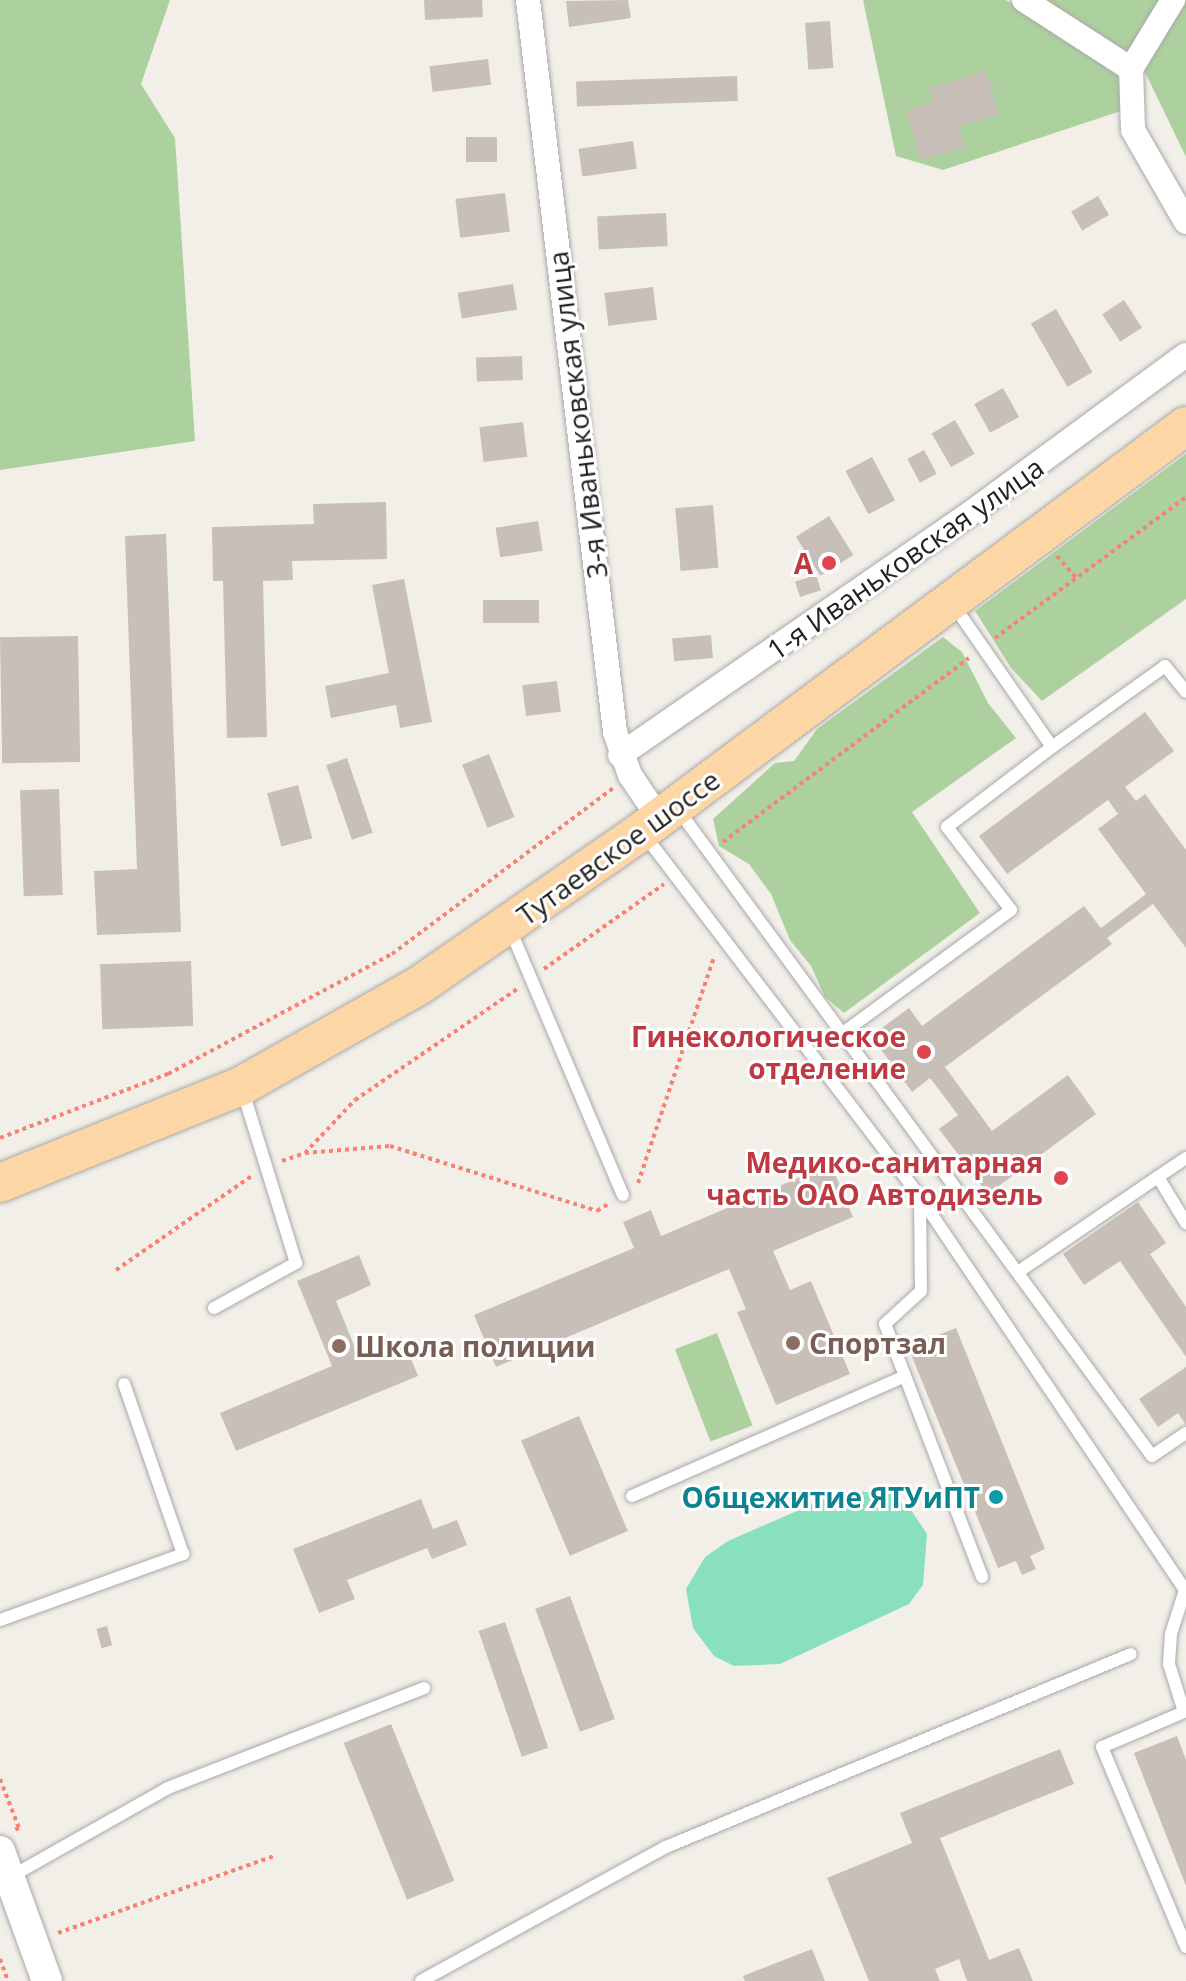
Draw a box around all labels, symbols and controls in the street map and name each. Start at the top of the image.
street label: 3-я Иваньковская улица [540,249,614,581]
street label: 1-я Иваньковская улица [760,450,1050,666]
place label: А [794,546,813,580]
marker: А [820,554,838,572]
street label: Тутаевское шоссе [510,762,726,932]
place label: Гинекологическое отделение [631,1019,906,1085]
marker: Гинекологическое отделение [913,1041,935,1063]
place label: Медико-санитарная часть ОАО Автодизель [706,1145,1043,1211]
marker: Медико-санитарная часть ОАО Автодизель [1050,1167,1072,1189]
place label: Спортзал [809,1326,946,1360]
place label: Школа полиции [355,1329,596,1363]
marker: Спортзал [784,1334,802,1352]
marker: Школа полиции [330,1337,348,1355]
place label: Общежитие ЯТУиПТ [681,1480,980,1514]
marker: Общежитие ЯТУиПТ [987,1488,1005,1506]

